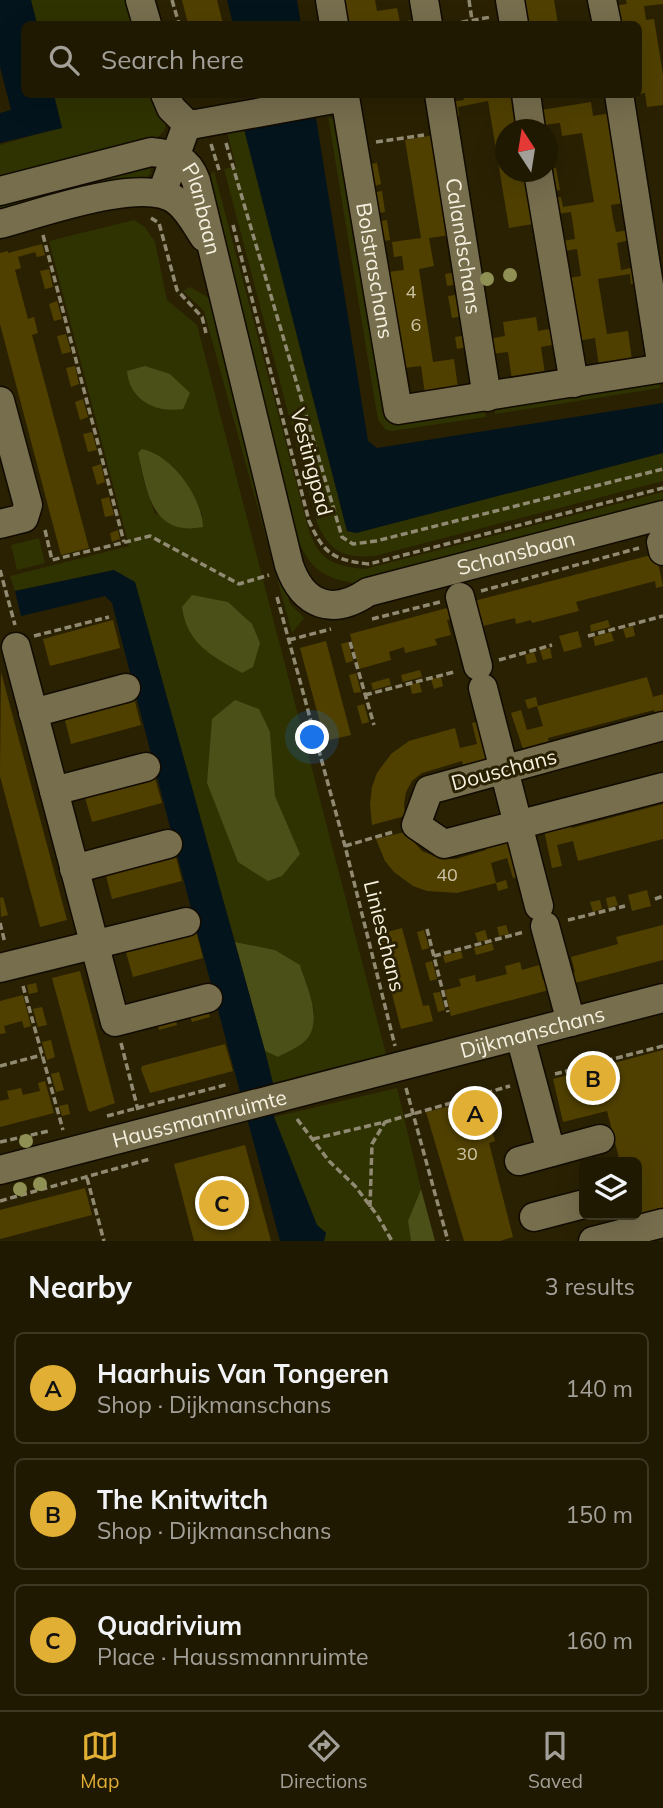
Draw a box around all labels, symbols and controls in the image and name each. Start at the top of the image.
search box [21,21,642,98]
icon: search [45,41,83,79]
text: Search here [101,43,244,76]
north arrow [495,119,558,182]
street label: Planbaan [177,157,227,257]
street label: Calandschans [440,176,488,316]
street label: Bolstraschans [351,201,400,341]
house number: 4 [406,280,417,303]
house number: 6 [411,313,421,336]
street label: Vestingpad [285,405,339,518]
street label: Schansbaan [454,524,578,580]
your location [295,720,329,754]
street label: Douschans [448,742,559,796]
house number: 40 [436,863,458,886]
street label: Linieschans [359,877,411,994]
street label: Dijkmanschans [457,1000,607,1063]
pin: B [570,1052,616,1104]
street label: Haussmannruimte [109,1083,289,1153]
pin: A [452,1087,498,1139]
house number: 30 [456,1142,478,1165]
map controls [579,1157,642,1220]
button: layers [579,1157,642,1220]
pin: C [199,1177,245,1229]
text: Nearby [28,1268,132,1306]
text: 3 results [545,1272,635,1301]
text: Haarhuis Van Tongeren [97,1357,389,1390]
text: A [44,1374,62,1403]
text: 140 m [565,1374,633,1403]
text: Shop · Dijkmanschans [97,1390,331,1419]
text: The Knitwitch [97,1483,268,1516]
text: B [45,1500,61,1529]
text: 150 m [565,1500,633,1529]
text: Shop · Dijkmanschans [97,1516,331,1545]
text: Quadrivium [97,1609,242,1642]
text: C [45,1626,61,1655]
text: 160 m [565,1626,633,1655]
text: Place · Haussmannruimte [97,1642,368,1671]
tab: Map [80,1727,119,1793]
tab: Directions [280,1727,368,1793]
tab: Saved [528,1727,583,1793]

